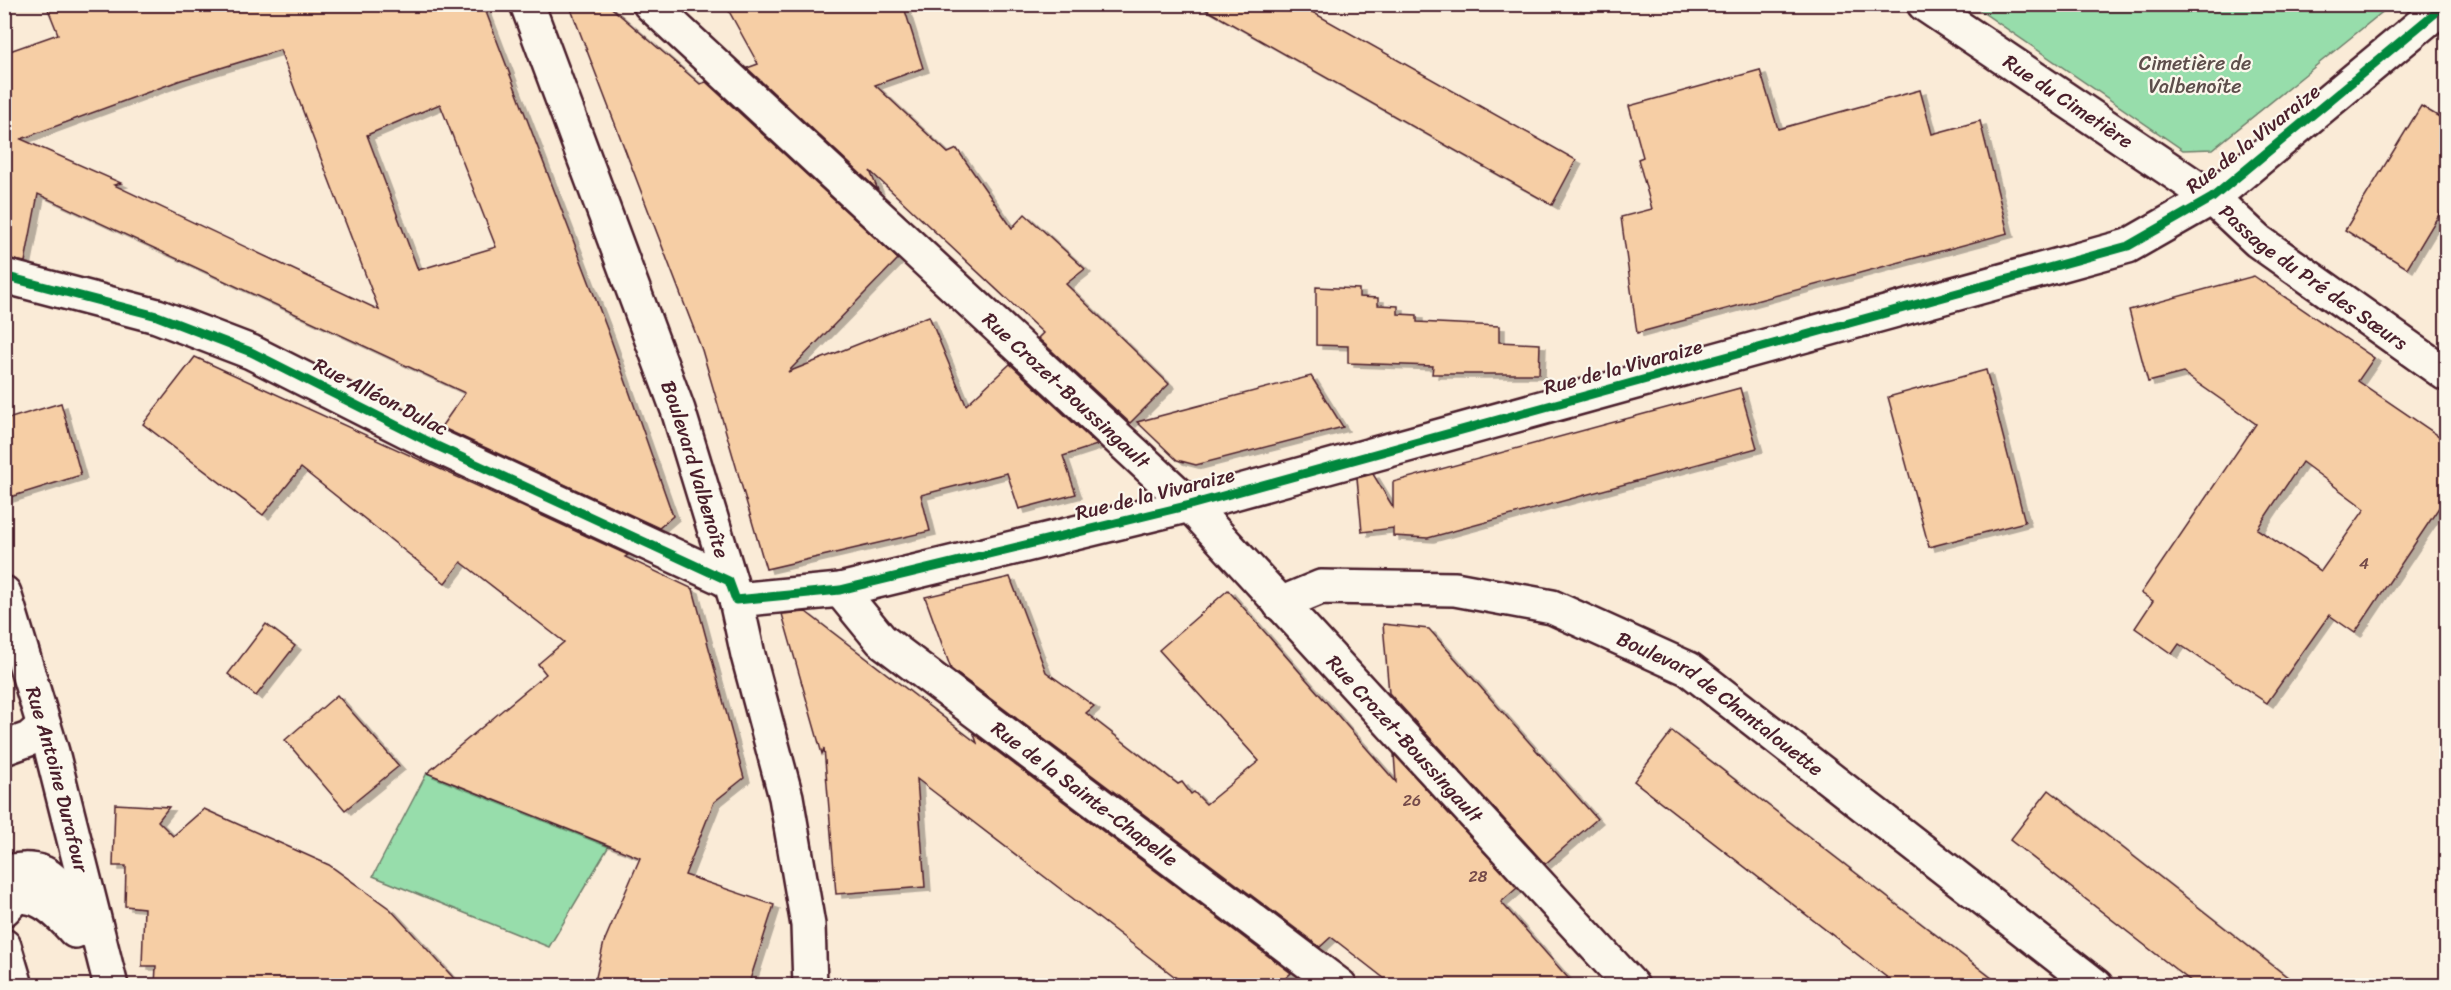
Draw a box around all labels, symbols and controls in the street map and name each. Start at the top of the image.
street label: Rue du Cimetière [1996,45,2141,158]
park label: Cimetière de Valbenoîte [2139,46,2251,104]
street label: Rue de la Vivaraize [2178,75,2328,203]
street label: Passage du Pré des Sœurs [2211,195,2416,360]
street label: Rue Crozet-Boussingault [974,303,1159,478]
street label: Rue de la Vivaraize [1540,329,1707,405]
street label: Rue Alléon Dulac [307,348,455,446]
street label: Boulevard Valbenoîte [651,375,740,563]
street label: Rue de la Vivaraize [1072,457,1239,531]
house number: 4 [2359,549,2369,578]
street label: Boulevard de Chantalouette [1611,621,1831,785]
street label: Rue Crozet-Boussingault [1318,646,1492,832]
street label: Rue Antoine Durafour [16,682,99,877]
street label: Rue de la Sainte-Chapelle [984,711,1186,876]
house number: 26 [1403,786,1421,815]
house number: 28 [1469,862,1488,891]

